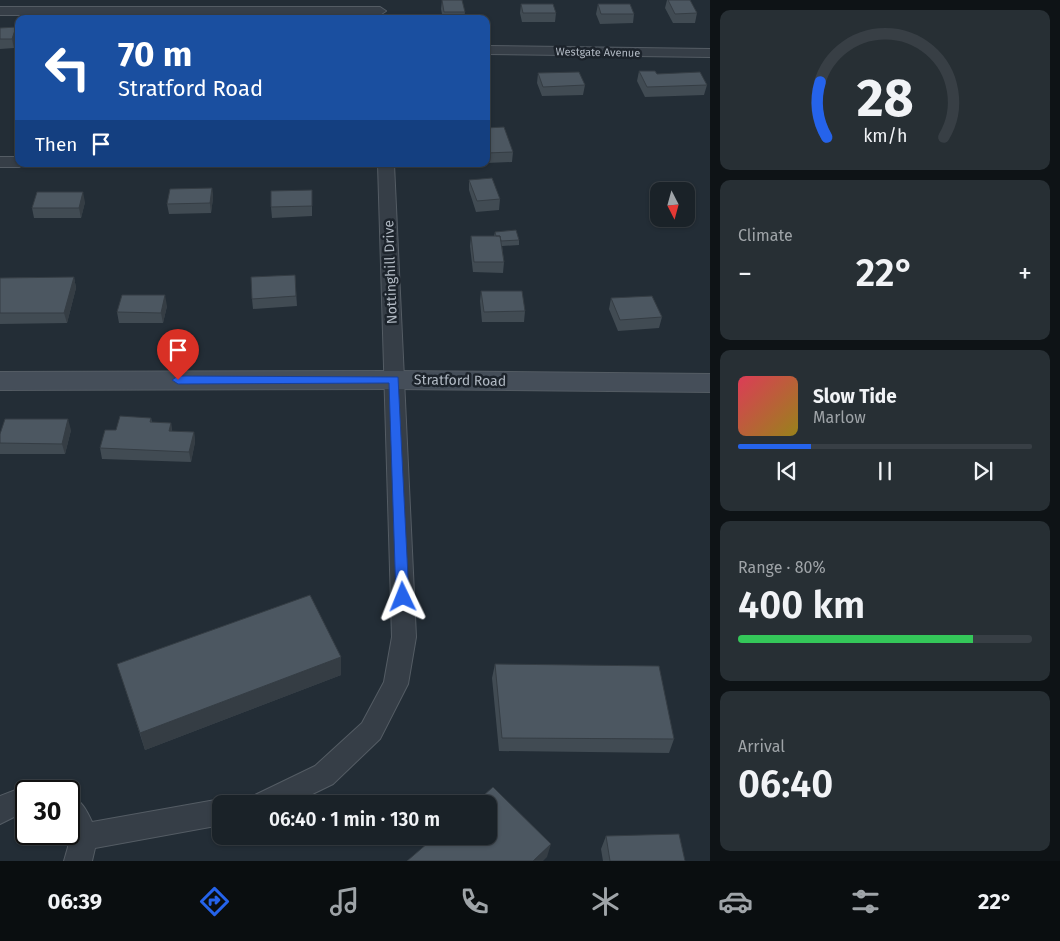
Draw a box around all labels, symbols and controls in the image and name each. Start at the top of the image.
text: 70 m [118,33,192,75]
icon: left [35,35,100,100]
street label: Westgate Avenue [556,45,640,60]
text: 28 [856,67,914,130]
text: Stratford Road [118,75,263,102]
text: km/h [863,125,907,147]
icon: arrive [87,130,115,158]
text: Then [35,133,77,156]
north arrow [650,182,695,228]
map controls [650,182,695,227]
street label: Nottinghill Drive [380,220,401,324]
text: Climate [738,226,793,245]
text: 22° [856,250,914,296]
text: − [738,257,752,290]
text: + [1018,257,1032,290]
pin [157,329,199,380]
icon: arrive [164,336,192,364]
street label: Stratford Road [414,371,506,390]
text: Slow Tide [813,385,897,408]
text: Marlow [813,408,866,427]
icon: previous [773,457,801,485]
icon: pause [871,457,899,485]
icon: next [969,457,997,485]
text: Range · 80% [738,558,826,577]
position arrow [376,570,428,622]
text: 400 km [738,582,865,628]
text: Arrival [738,737,785,756]
text: 06:40 [738,761,833,807]
speed limit sign: 30 [15,780,80,845]
text: 06:40 · 1 min · 130 m [269,808,440,831]
icon: directions [197,884,232,919]
icon: music [327,884,362,919]
icon: phone [457,884,492,919]
icon: climate [588,884,623,919]
icon: car [718,884,753,919]
icon: filters [848,884,883,919]
text: 06:39 [48,888,102,915]
text: 22° [978,888,1012,915]

